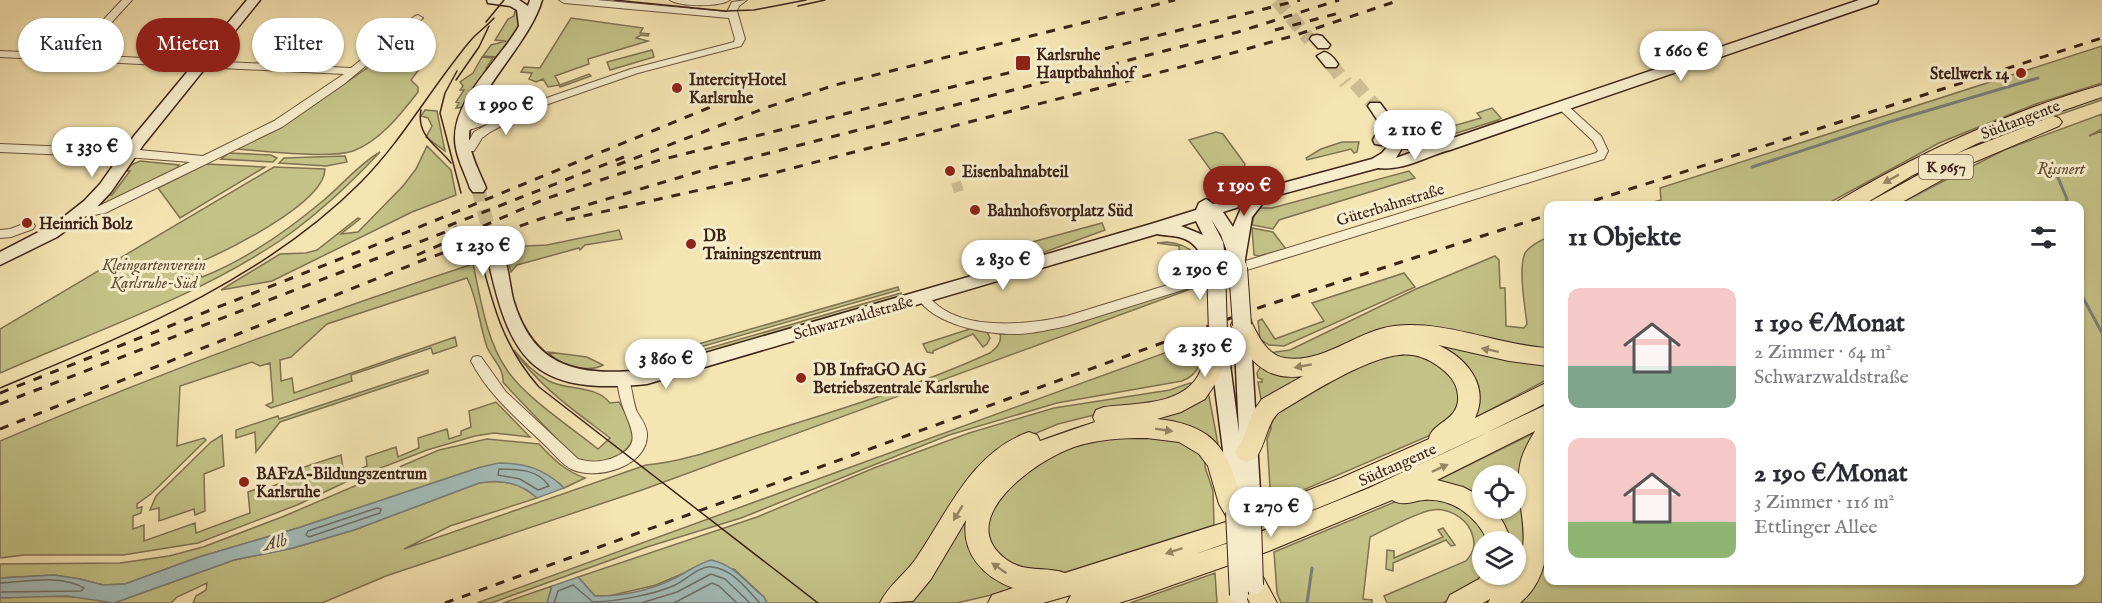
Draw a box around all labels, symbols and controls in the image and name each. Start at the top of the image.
chip: Kaufen [18,18,124,72]
chip: Mieten [136,18,240,72]
chip: Filter [252,18,344,72]
chip: Neu [356,18,436,72]
pin: 1 660 € [1626,31,1736,82]
text: 1 660 € [1654,38,1708,63]
place label: Karlsruhe Hauptbahnhof [1036,46,1138,84]
marker: Karlsruhe Hauptbahnhof [1014,54,1032,72]
place label: Stellwerk 14 [1930,65,2010,85]
marker: Stellwerk 14 [2014,66,2028,80]
place label: IntercityHotel Karlsruhe [689,71,787,109]
marker: IntercityHotel Karlsruhe [670,81,684,95]
pin: 1 990 € [451,85,561,136]
text: 1 990 € [478,92,534,117]
street label: Südtangente [1978,97,2063,145]
pin: 2 110 € [1360,110,1470,161]
text: 2 110 € [1388,117,1442,142]
pin: 1 330 € [37,127,147,178]
text: 1 330 € [66,134,118,159]
road number: K 9657 [1919,155,1973,179]
park label: Rissnert [2037,160,2086,180]
place label: Eisenbahnabteil [962,163,1069,183]
marker: Eisenbahnabteil [943,164,957,178]
pin: 1 190 € [1189,166,1299,217]
text: 1 190 € [1217,173,1271,198]
one-way arrow [1882,174,1899,184]
street label: Güterbahnstraße [1334,180,1447,232]
place label: Bahnhofsvorplatz Süd [987,202,1133,222]
marker: Bahnhofsvorplatz Süd [968,203,982,217]
place label: Heinrich Bolz [39,215,133,235]
marker: Heinrich Bolz [20,216,34,230]
text: 11 Objekte [1568,221,1681,254]
icon: filters [2027,221,2060,254]
pin: 1 230 € [428,226,538,277]
place label: DB Trainingszentrum [702,227,822,265]
text: 1 230 € [456,233,510,258]
marker: DB Trainingszentrum [684,237,698,251]
pin: 2 830 € [948,240,1058,291]
text: 2 830 € [976,247,1030,272]
pin: 2 190 € [1145,250,1255,301]
park label: Kleingartenverein Karlsruhe-Süd [101,256,206,294]
text: 2 190 € [1172,257,1228,282]
street label: Schwarzwaldstraße [791,292,916,346]
text: 1 190 €/Monat [1754,307,1905,340]
icon: home [1616,312,1688,384]
pin: 2 350 € [1150,327,1260,378]
text: 2 350 € [1178,334,1232,359]
pin: 3 860 € [611,339,721,390]
text: 2 Zimmer · 64 m² [1754,340,1891,365]
one-way arrow [1480,345,1499,354]
text: 3 860 € [639,346,693,371]
place label: DB InfraGO AG Betriebszentrale Karlsruhe [813,361,990,399]
one-way arrow [1293,362,1312,371]
text: Schwarzwaldstraße [1754,365,1909,390]
marker: DB InfraGO AG Betriebszentrale Karlsruhe [794,371,808,385]
one-way arrow [1154,426,1173,435]
street label: Südtangente [1356,440,1440,492]
text: 2 190 €/Monat [1754,457,1908,490]
icon: home [1616,462,1688,534]
one-way arrow [1431,463,1448,472]
place label: BAFzA-Bildungszentrum Karlsruhe [256,465,428,503]
map controls [1472,465,1526,585]
button: locate [1472,465,1526,519]
marker: BAFzA-Bildungszentrum Karlsruhe [237,475,251,489]
pin: 1 270 € [1216,487,1326,538]
text: 3 Zimmer · 116 m² [1754,490,1894,515]
text: 1 270 € [1243,494,1299,519]
one-way arrow [953,505,964,521]
text: Ettlinger Allee [1754,515,1878,540]
water label: Alb [259,530,289,558]
button: layers [1472,531,1526,585]
one-way arrow [1165,547,1183,556]
one-way arrow [992,562,1008,574]

